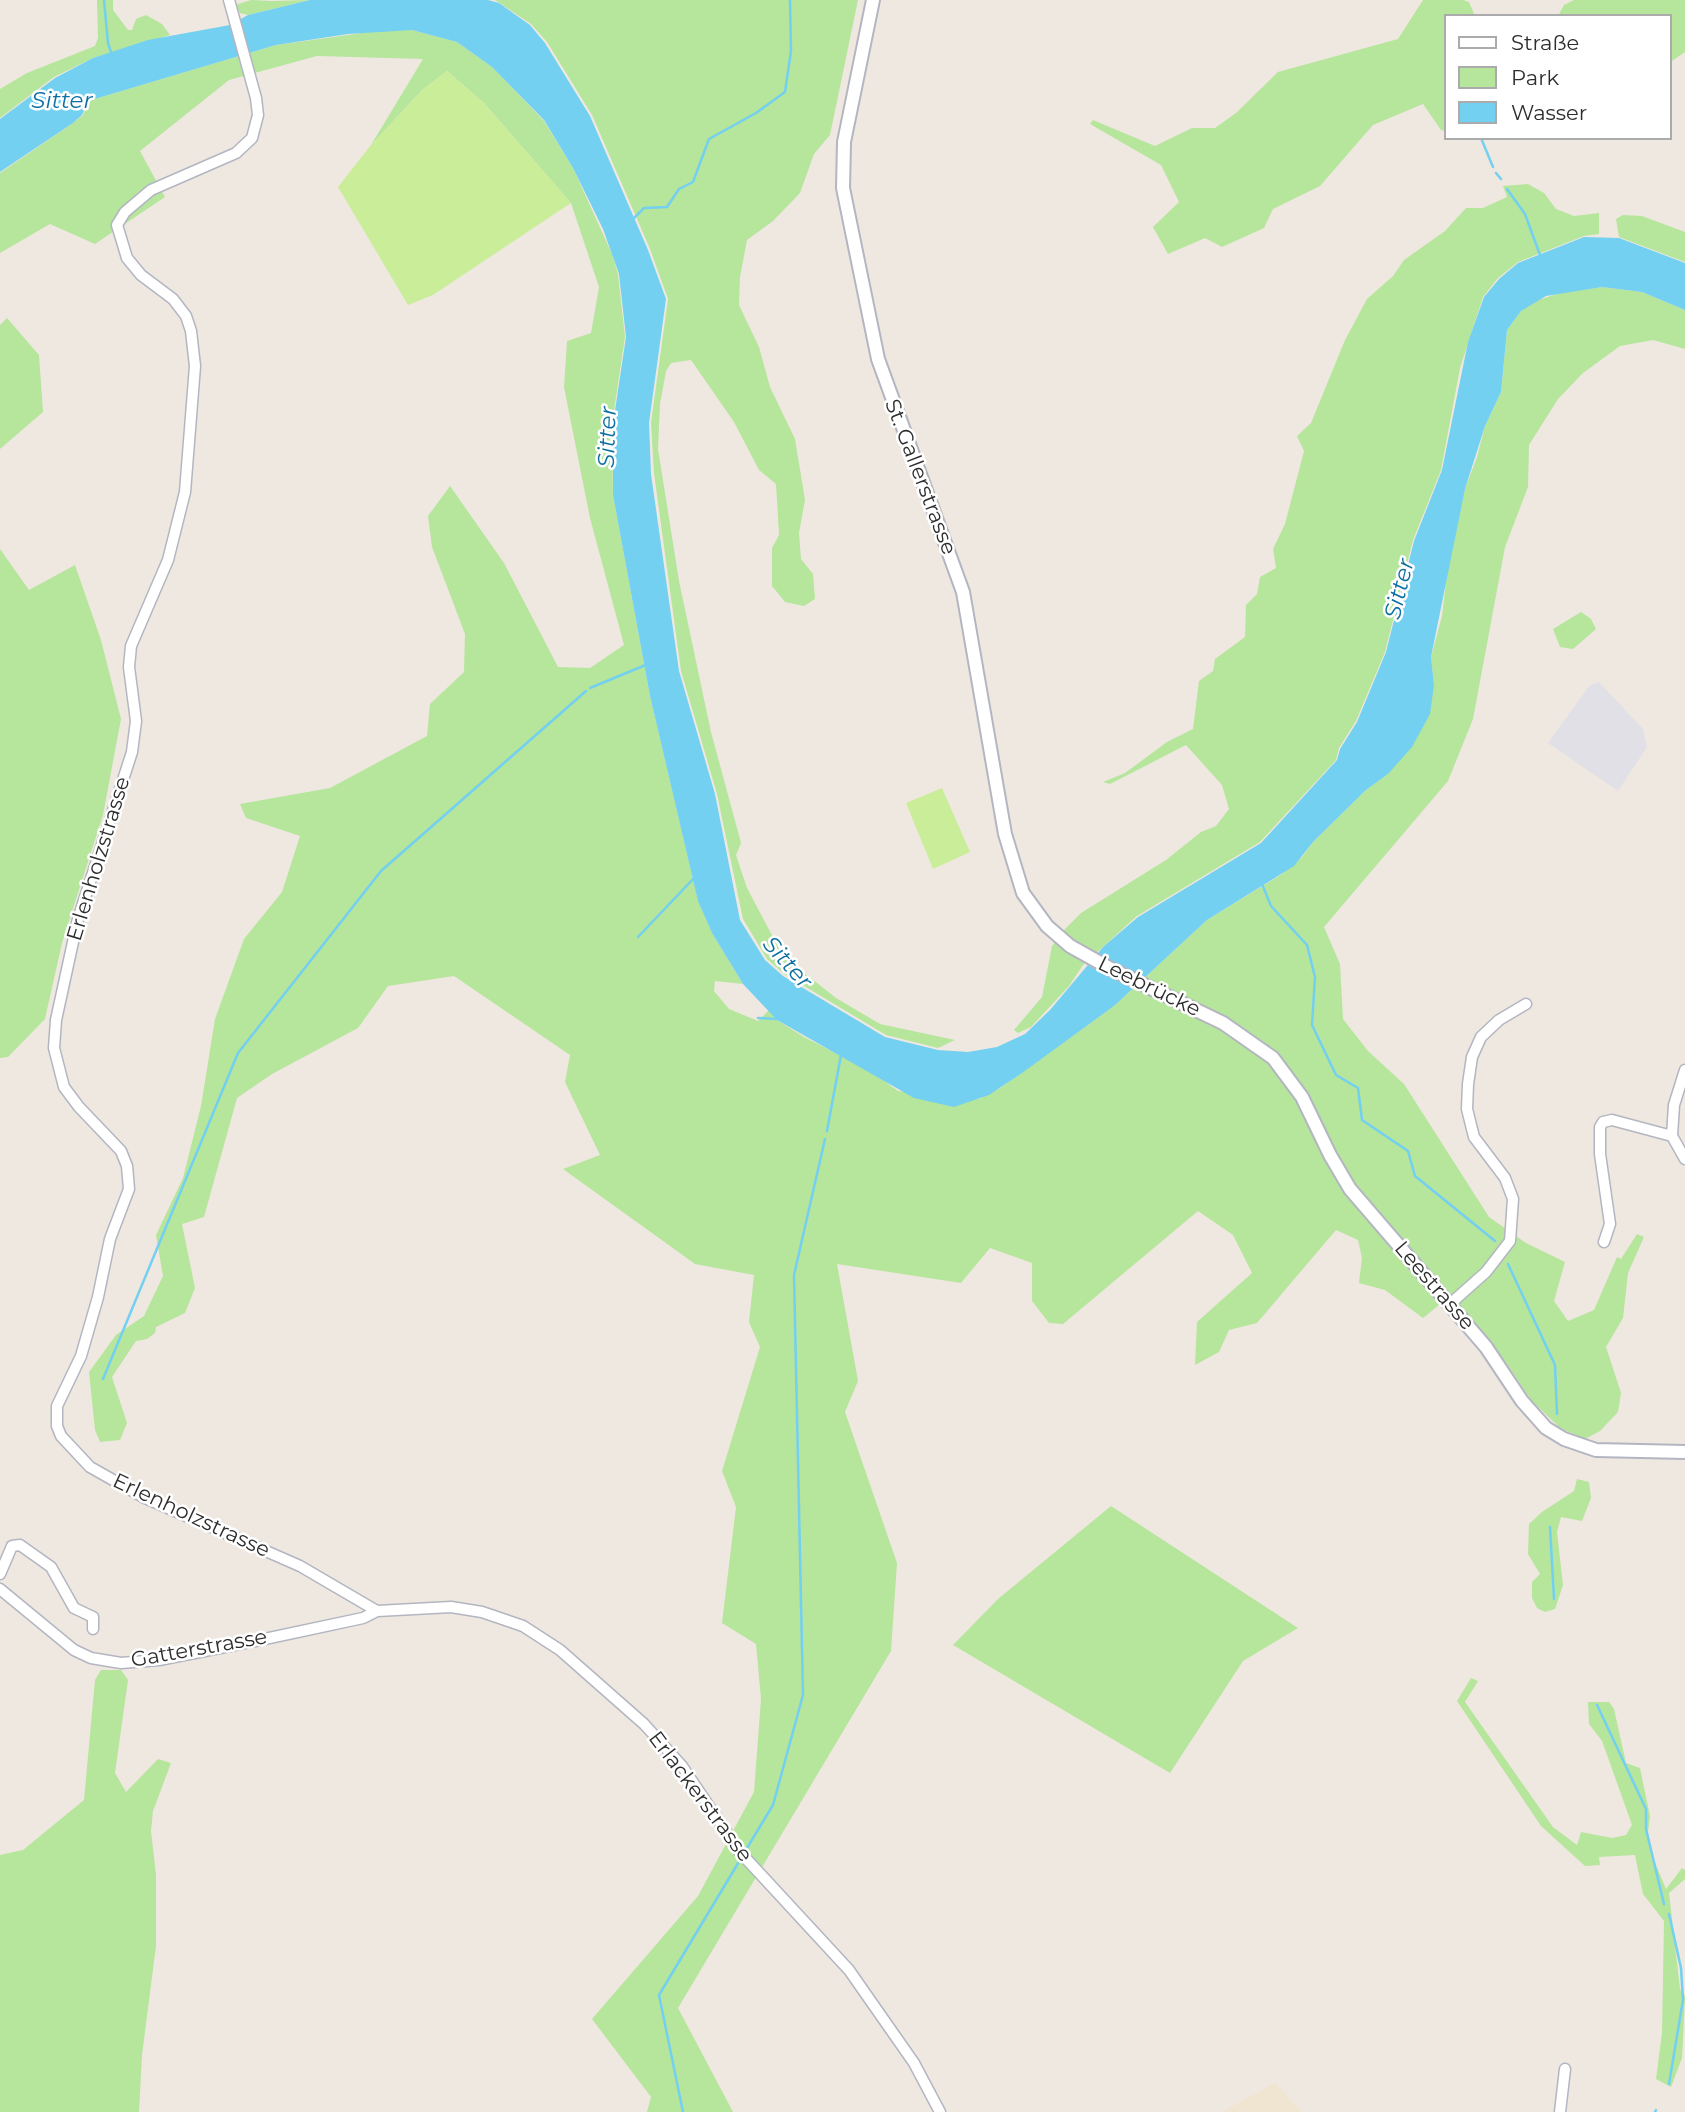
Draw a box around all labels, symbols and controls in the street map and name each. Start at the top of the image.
legend [1444,14,1671,140]
text: Straße [1511,30,1579,55]
text: Park [1511,65,1559,90]
water label: Sitter [31,87,93,115]
text: Wasser [1511,100,1587,125]
street label: St. Gallerstrasse [879,396,961,558]
water label: Sitter [593,406,623,468]
water label: Sitter [1379,556,1421,622]
street label: Erlenholzstrasse [62,774,136,944]
water label: Sitter [756,931,818,995]
street label: Leebrücke [1094,951,1204,1023]
street label: Leestrasse [1389,1236,1479,1336]
street label: Erlenholzstrasse [108,1469,274,1563]
street label: Gatterstrasse [129,1625,269,1673]
street label: Erlackerstrasse [643,1727,757,1867]

